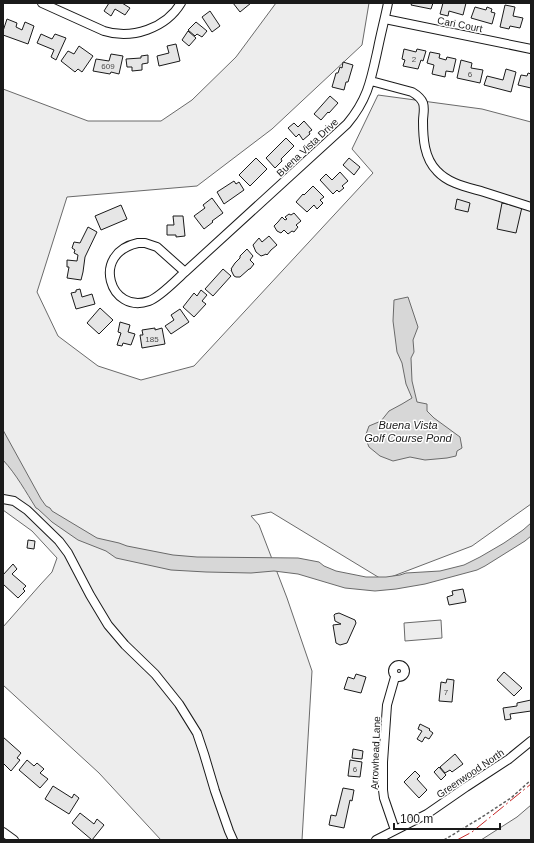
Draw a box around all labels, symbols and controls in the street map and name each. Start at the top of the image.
street label: Cari Court [436,15,484,34]
house number: 2 [412,55,417,64]
house number: 609 [101,62,115,71]
house number: 6 [468,70,473,79]
street label: Buena Vista Drive [274,116,341,179]
house number: 185 [145,335,159,344]
water label: Buena Vista Golf Course Pond [364,419,453,444]
house number: 7 [444,688,449,697]
street label: Arrowhead Lane [369,716,382,790]
street label: Greenwood North [434,747,506,800]
house number: 6 [353,765,358,774]
scale bar [394,805,500,831]
text: 100 m [400,812,433,826]

